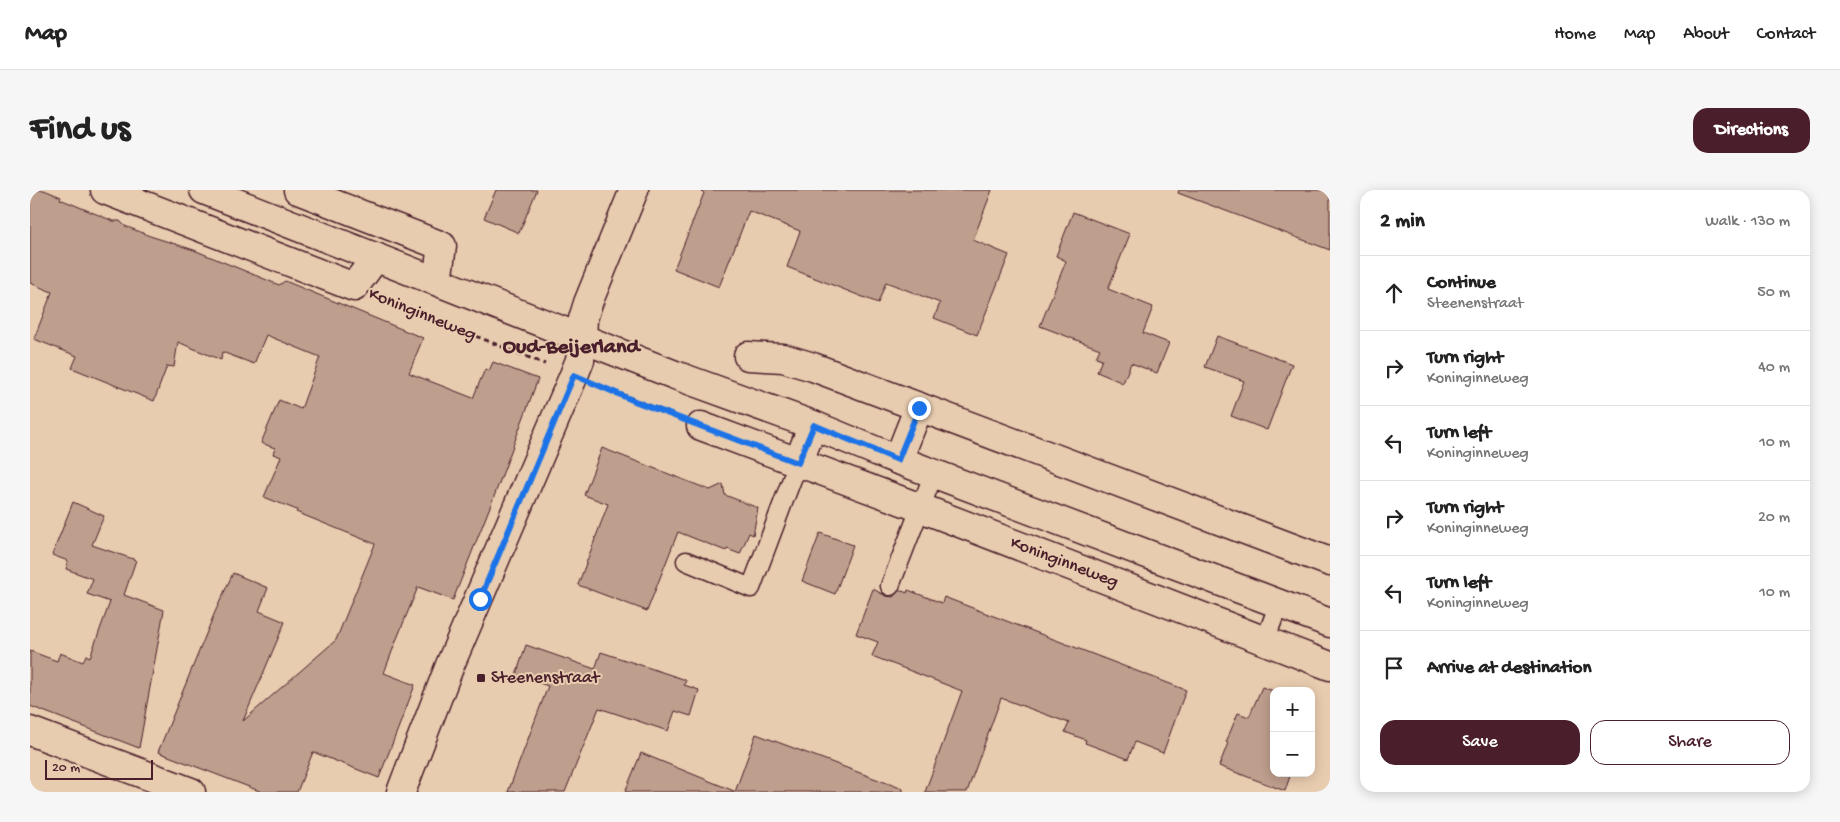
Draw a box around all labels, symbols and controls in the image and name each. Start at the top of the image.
text: Map [25,20,67,49]
text: Home [1554,24,1596,45]
text: Map [1624,24,1655,45]
text: About [1683,24,1729,45]
text: Contact [1757,24,1815,45]
button: Directions [1693,108,1810,153]
text: Find us [30,110,130,151]
text: 2 min [1380,210,1425,235]
text: Walk · 130 m [1705,213,1790,232]
text: Continue [1427,272,1496,295]
icon: ahead [1380,279,1408,307]
street label: Koninginneweg [365,284,479,346]
text: 50 m [1757,284,1790,303]
text: Steenenstraat [1427,295,1523,314]
district label: Oud-Beijerland [503,335,641,361]
text: Turn right [1427,347,1503,370]
icon: right [1380,354,1408,382]
text: 40 m [1758,359,1790,378]
text: Koninginneweg [1427,370,1529,389]
route end [908,397,931,420]
text: Turn left [1427,422,1491,445]
icon: left [1380,429,1408,457]
text: 10 m [1759,434,1790,453]
text: Koninginneweg [1427,445,1529,464]
text: Turn right [1427,497,1503,520]
icon: right [1380,504,1408,532]
text: 20 m [1758,509,1790,528]
text: Koninginneweg [1427,520,1529,539]
street label: Koninginneweg [1007,533,1121,593]
text: Turn left [1427,572,1491,595]
icon: left [1380,579,1408,607]
text: 10 m [1759,584,1790,603]
route start [469,588,492,611]
text: Koninginneweg [1427,595,1529,614]
icon: arrive [1380,654,1408,682]
text: Arrive at destination [1427,657,1591,680]
place label: Steenenstraat [491,668,601,689]
marker: Steenenstraat [475,672,487,684]
map controls [1270,687,1315,777]
button: + [1270,687,1315,732]
button: Save [1380,720,1580,765]
button: Share [1590,720,1790,765]
button: − [1270,732,1315,777]
scale bar [45,757,152,780]
text: 20 m [52,760,80,777]

